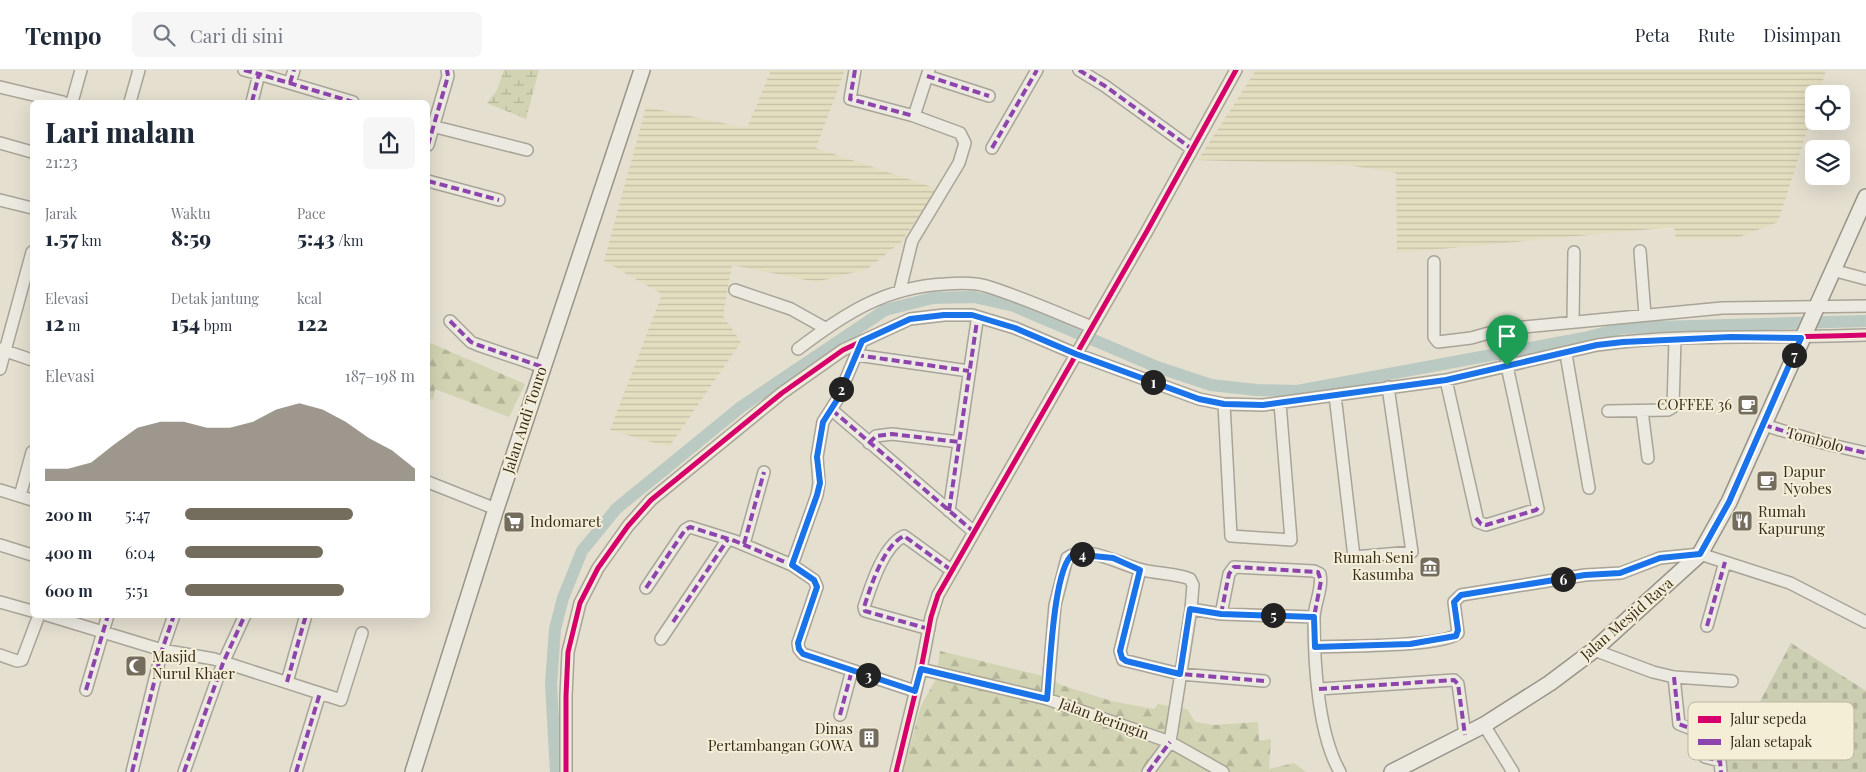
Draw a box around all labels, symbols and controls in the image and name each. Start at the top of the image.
search box [132,12,482,57]
text: Tempo [25,19,102,51]
icon: search [150,21,178,49]
text: Cari di sini [190,22,283,48]
text: Peta [1635,23,1670,47]
text: Rute [1698,23,1735,47]
text: Disimpan [1763,23,1841,47]
map controls [1805,85,1850,185]
button: locate [1805,85,1850,130]
text: Lari malam [45,113,195,150]
button: share [363,117,415,169]
button: layers [1805,140,1850,185]
text: 21:23 [45,151,78,172]
text: Jarak [45,204,77,223]
text: Waktu [171,204,211,223]
text: Pace [297,204,326,223]
text: 1.57 [45,223,78,251]
text: 8:59 [171,223,211,251]
text: 5:43 [297,223,335,251]
text: km [78,231,102,250]
text: /km [335,231,364,250]
text: Elevasi [45,289,89,308]
text: Detak jantung [171,289,259,308]
text: kcal [297,289,322,308]
text: 12 [45,308,64,336]
text: 154 [171,308,200,336]
text: 122 [297,308,328,336]
pin [1486,315,1528,366]
text: m [64,316,80,335]
text: bpm [200,316,232,335]
icon: arrive [1493,322,1521,350]
pin: 7 [1782,342,1806,368]
text: 7 [1791,346,1798,365]
street label: Jalan Andi Tonro [497,364,551,477]
text: Elevasi [45,365,95,386]
text: 187–198 m [345,365,415,386]
pin: 1 [1140,370,1166,394]
text: 1 [1151,373,1156,392]
pin: 2 [828,376,854,402]
text: 2 [838,380,845,399]
cafe icon: COFFEE 36 [1736,393,1760,417]
place label: COFFEE 36 [1657,394,1732,414]
street label: Tombolo [1784,422,1846,456]
place label: Dapur Nyobes [1783,461,1832,498]
cafe icon: Dapur Nyobes [1755,469,1779,493]
place label: Rumah Kapurung [1758,501,1825,538]
text: 200 m [45,504,92,525]
text: 5:47 [125,504,150,525]
restaurant icon: Rumah Kapurung [1730,509,1754,533]
supermarket icon: Indomaret [502,510,526,534]
place label: Indomaret [530,511,602,531]
text: 400 m [45,542,92,563]
text: 6:04 [125,542,155,563]
pin: 4 [1070,542,1094,566]
text: 4 [1079,545,1086,564]
place label: Rumah Seni Kasumba [1333,547,1415,584]
museum icon: Rumah Seni Kasumba [1418,555,1442,579]
pin: 6 [1550,566,1576,592]
text: 6 [1560,570,1567,589]
street label: Jalan Mesjid Raya [1575,572,1677,665]
text: 600 m [45,580,93,601]
text: 5:51 [125,580,148,601]
pin: 5 [1260,602,1286,628]
text: 5 [1270,606,1277,625]
place label: Masjid Nurul Khaer [152,646,235,683]
mosque icon: Masjid Nurul Khaer [124,654,148,678]
pin: 3 [856,662,880,688]
text: 3 [865,666,872,685]
street label: Jalan Beringin [1056,692,1152,744]
legend [1688,702,1854,760]
text: Jalur sepeda [1729,709,1806,728]
place label: Dinas Pertambangan GOWA [708,718,854,755]
building icon: Dinas Pertambangan GOWA [857,726,881,750]
text: Jalan setapak [1729,732,1812,751]

